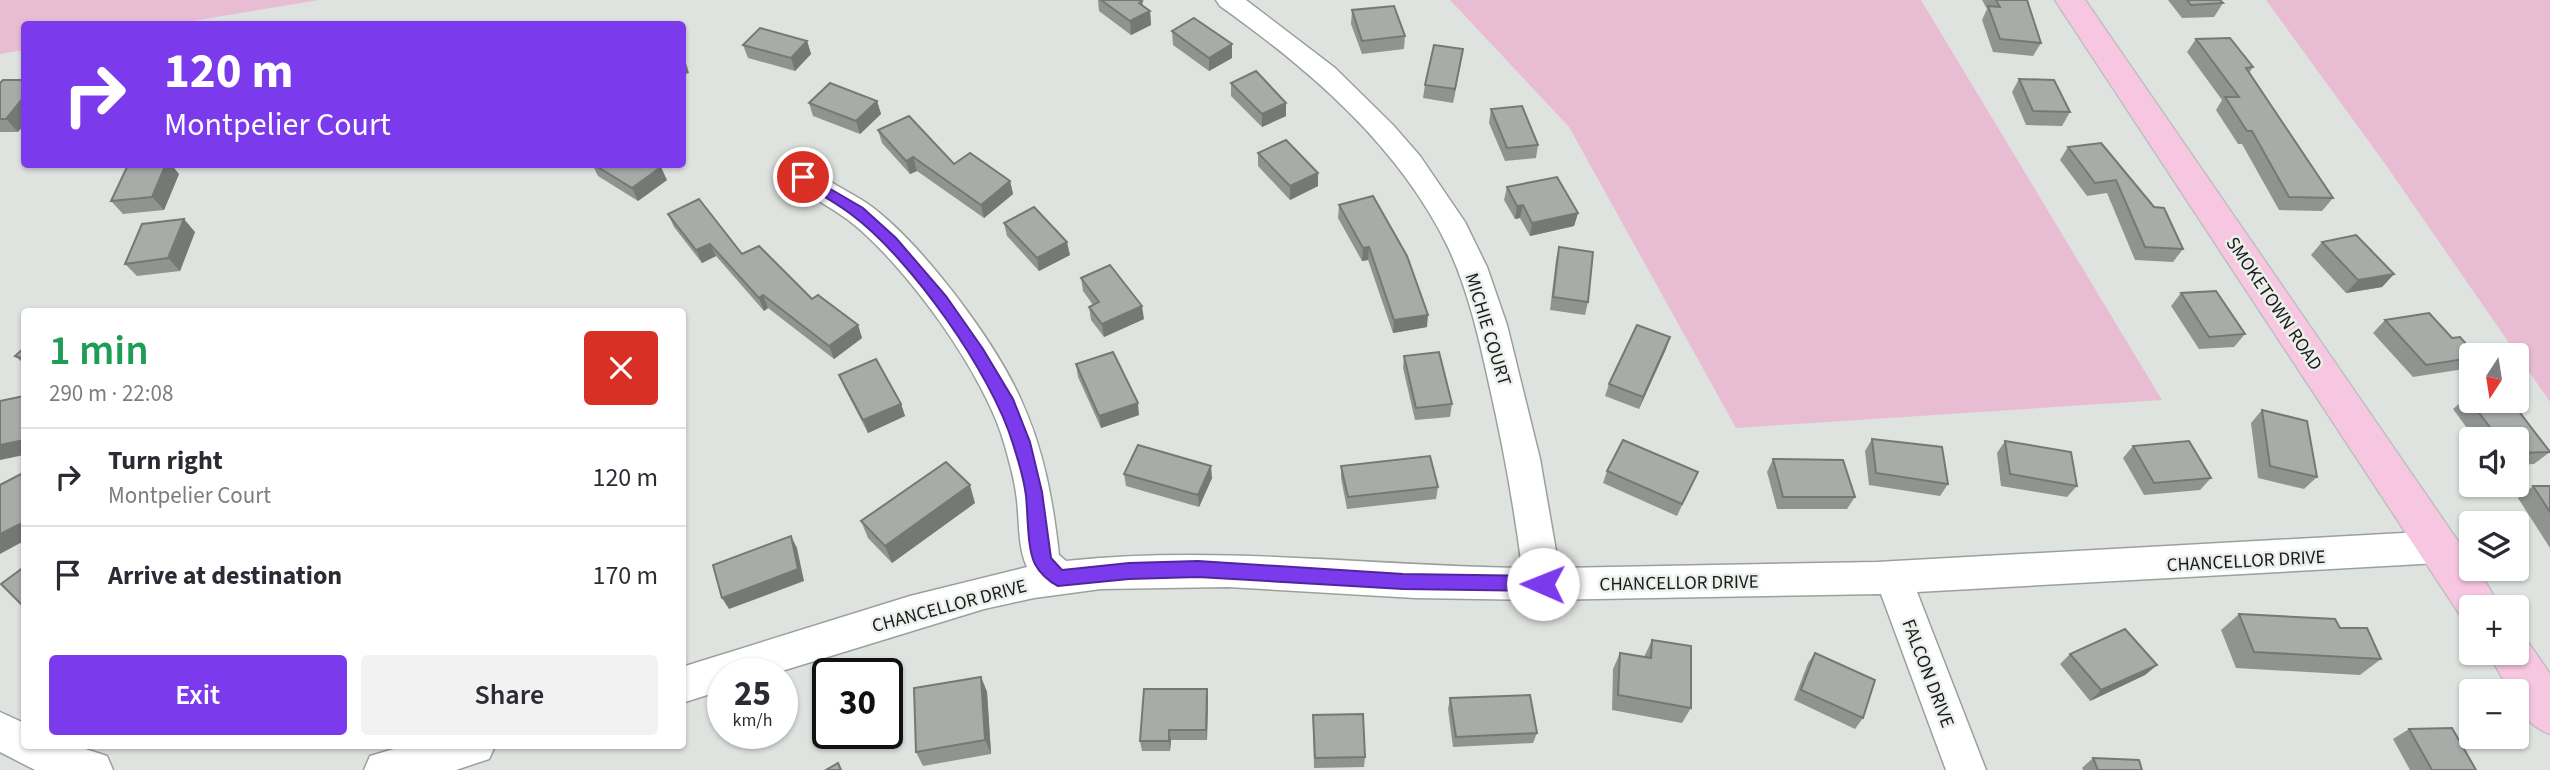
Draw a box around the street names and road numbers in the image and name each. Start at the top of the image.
street label: SMOKETOWN ROAD [2219,232,2329,376]
street label: MICHIE COURT [1458,270,1518,389]
street label: CHANCELLOR DRIVE [2166,544,2326,579]
street label: CHANCELLOR DRIVE [1599,569,1759,598]
street label: CHANCELLOR DRIVE [869,573,1030,640]
street label: FALCON DRIVE [1895,615,1961,732]

